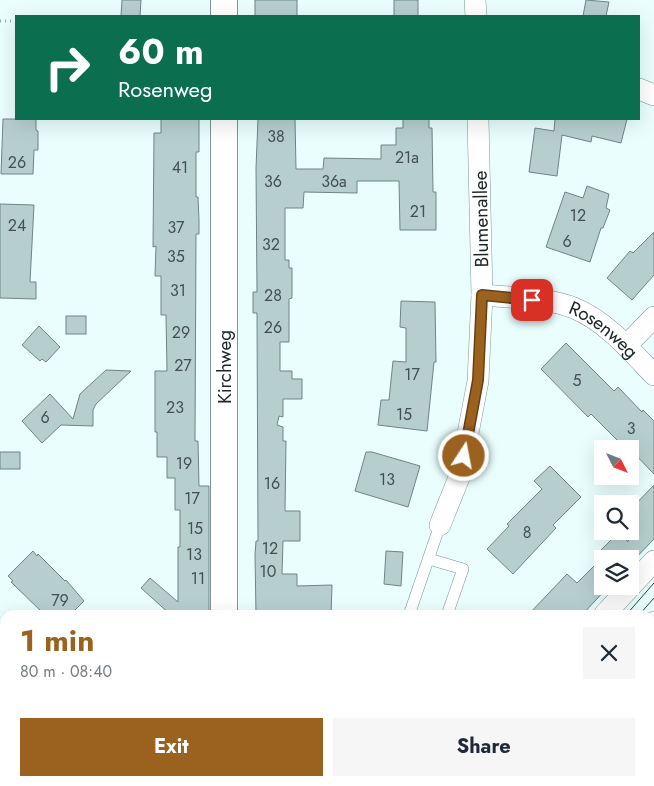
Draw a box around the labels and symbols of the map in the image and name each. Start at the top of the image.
house number: 38 [267,125,285,148]
house number: 21a [395,146,419,169]
house number: 26 [8,151,26,174]
house number: 41 [172,156,188,179]
house number: 36 [264,170,282,193]
house number: 36a [321,170,347,193]
street label: Blumenallee [467,170,495,268]
house number: 21 [410,200,426,223]
house number: 12 [570,204,586,227]
house number: 24 [8,214,26,237]
house number: 37 [168,216,185,239]
house number: 6 [562,230,572,253]
house number: 32 [262,233,280,256]
house number: 35 [167,245,185,268]
house number: 31 [170,279,186,302]
pin [511,279,553,321]
house number: 28 [264,284,282,307]
street label: Rosenweg [565,294,645,364]
house number: 26 [264,316,282,339]
house number: 29 [172,321,190,344]
street label: Kirchweg [211,330,238,404]
house number: 27 [174,354,192,377]
house number: 17 [404,363,420,386]
house number: 5 [572,369,582,392]
house number: 23 [166,396,184,419]
house number: 15 [396,403,412,426]
house number: 6 [40,406,50,429]
house number: 3 [627,417,636,440]
position arrow [437,429,489,481]
north arrow [594,440,639,485]
house number: 19 [176,452,192,475]
house number: 13 [379,468,395,491]
house number: 16 [264,472,280,495]
house number: 17 [184,487,200,510]
house number: 15 [187,517,203,540]
house number: 8 [523,521,531,544]
house number: 12 [262,537,278,560]
house number: 13 [186,543,202,566]
house number: 10 [260,560,276,583]
house number: 11 [191,567,205,590]
house number: 79 [51,589,69,612]

